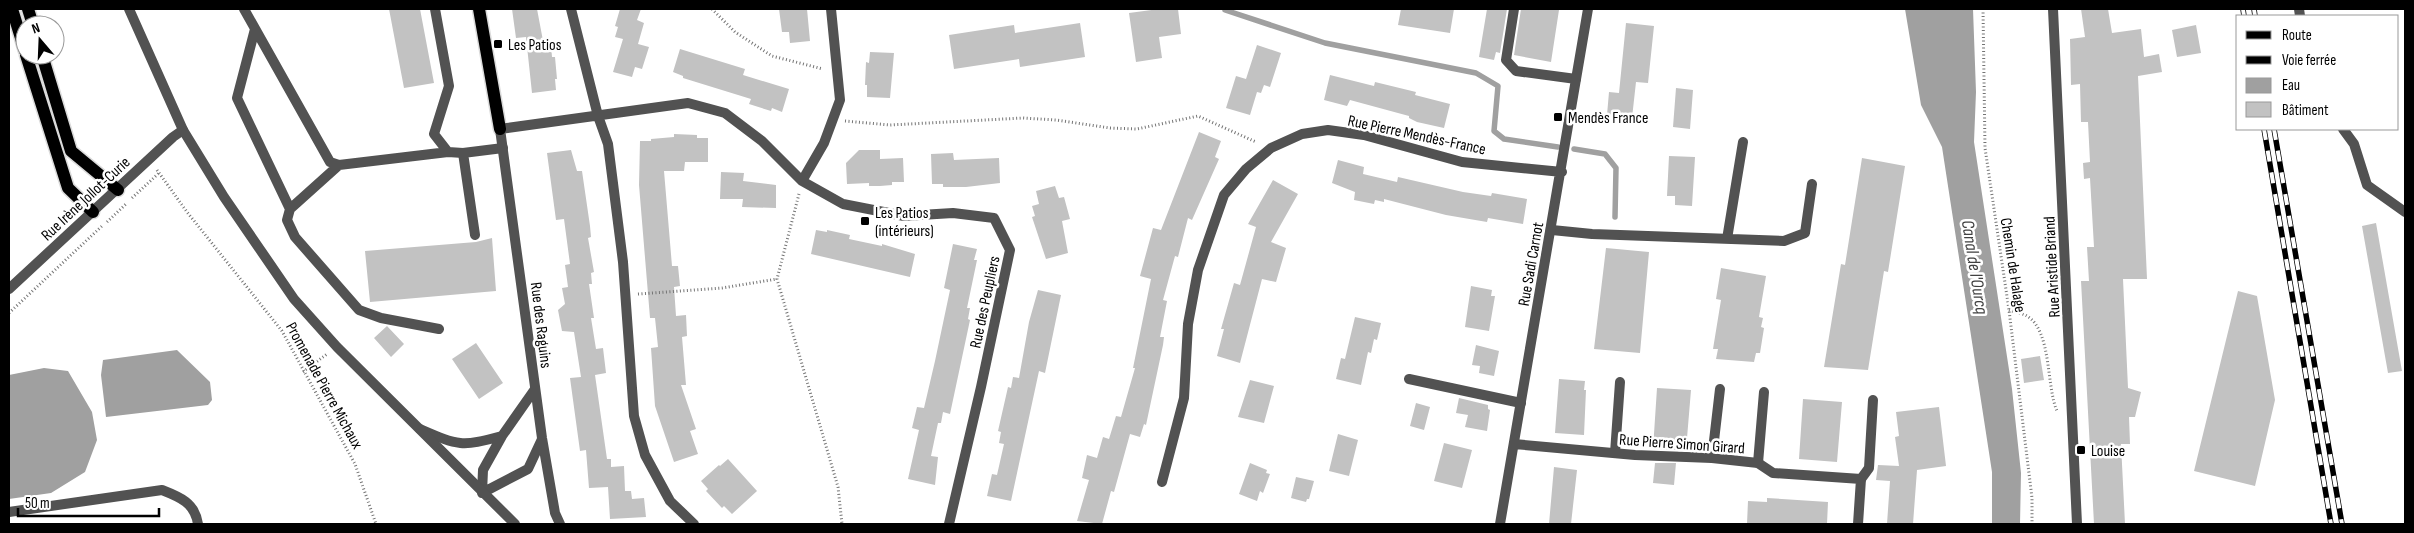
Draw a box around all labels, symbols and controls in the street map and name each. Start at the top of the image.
north arrow [15,15,65,65]
legend [2236,15,2399,130]
text: N [30,19,42,37]
text: Route [2282,26,2312,45]
place label: Les Patios [508,36,562,55]
marker: Les Patios [492,38,504,50]
text: Voie ferrée [2282,51,2336,70]
text: Eau [2282,76,2300,95]
text: Bâtiment [2282,101,2329,120]
place label: Mendès France [1568,109,1648,128]
marker: Mendès France [1552,111,1564,123]
street label: Rue Pierre Mendès-France [1346,112,1488,159]
street label: Rue Irène Jollot-Curie [38,153,134,245]
place label: Les Patios (intérieurs) [875,204,934,241]
marker: Les Patios (intérieurs) [859,215,871,227]
street label: Rue Aristide Briand [2040,216,2065,318]
street label: Chemin de Halage [1996,217,2029,314]
water label: Canal de l'Ourcq [1957,218,1992,316]
street label: Rue Sadi Carnot [1515,221,1548,308]
street label: Rue des Peupliers [966,254,1005,350]
street label: Rue des Raguins [526,281,555,369]
street label: Promenade Pierre Michaux [281,319,366,452]
street label: Rue Pierre Simon Girard [1619,431,1745,458]
place label: Louise [2091,442,2125,461]
marker: Louise [2075,444,2087,456]
scale bar [18,486,159,518]
text: 50 m [25,494,50,513]

